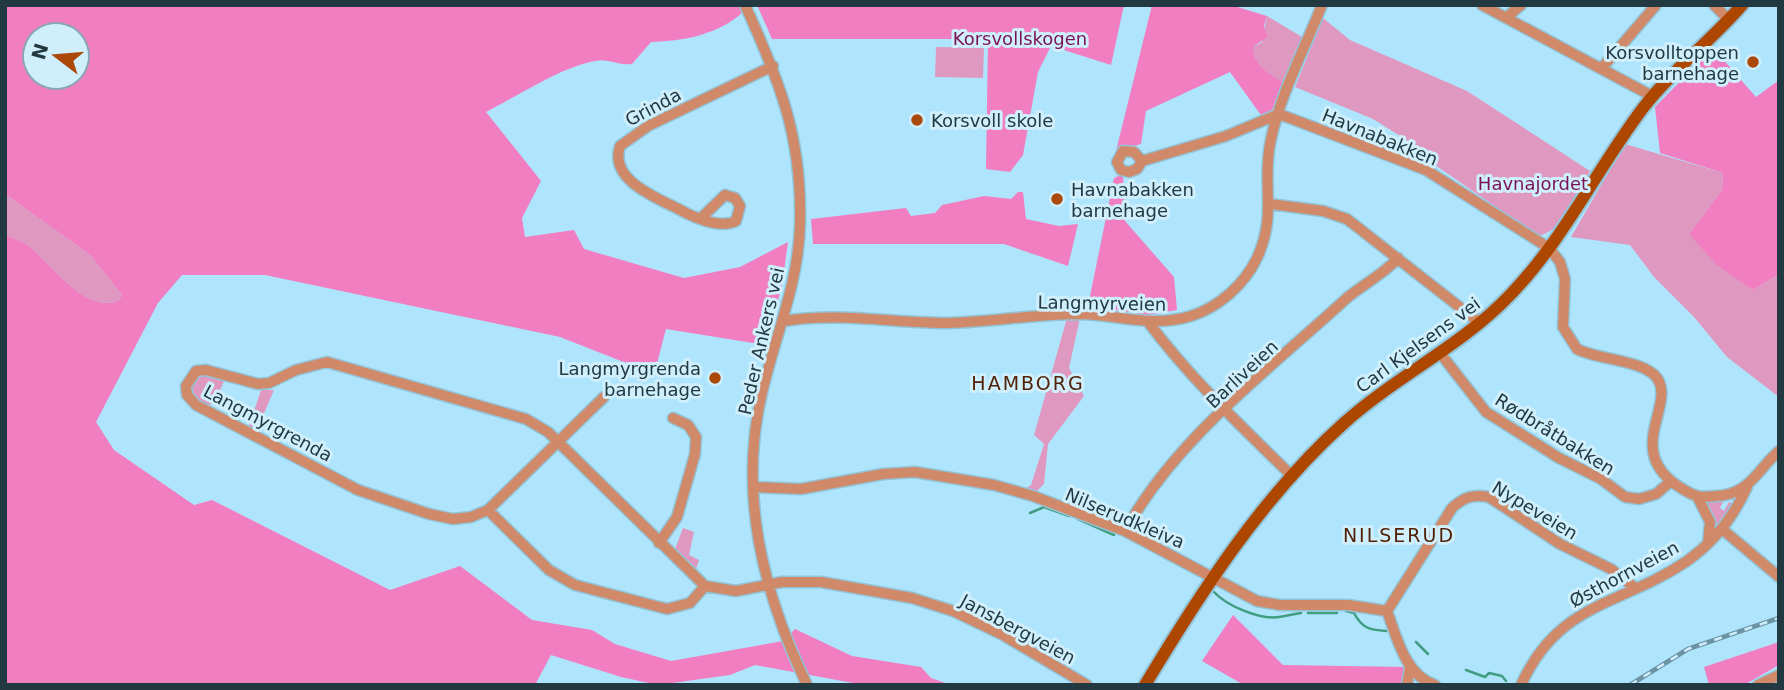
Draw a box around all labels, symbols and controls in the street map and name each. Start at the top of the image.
north arrow [21,21,91,91]
park label: Korsvollskogen [953,28,1087,49]
text: N [27,41,52,62]
place label: Korsvolltoppen barnehage [1605,42,1739,84]
marker: Korsvolltoppen barnehage [1745,54,1761,70]
street label: Grinda [621,84,685,130]
street label: Havnabakken [1319,104,1441,170]
place label: Korsvoll skole [931,110,1053,131]
marker: Korsvoll skole [909,112,925,128]
park label: Havnajordet [1478,173,1588,194]
place label: Havnabakken barnehage [1071,179,1194,221]
marker: Havnabakken barnehage [1049,191,1065,207]
street label: Peder Ankers vei [734,265,788,417]
street label: Langmyrveien [1037,291,1167,315]
street label: Carl Kjelsens vei [1352,293,1484,397]
street label: Barliveien [1202,336,1282,412]
place label: Langmyrgrenda barnehage [558,358,701,400]
marker: Langmyrgrenda barnehage [707,370,723,386]
district label: HAMBORG [971,372,1085,394]
street label: Langmyrgrenda [200,380,336,466]
street label: Rødbråtbakken [1491,389,1619,479]
street label: Nypeveien [1489,476,1581,544]
street label: Nilserudkleiva [1062,483,1188,553]
district label: NILSERUD [1343,524,1455,546]
street label: Østhornveien [1566,536,1682,612]
street label: Jansbergveien [956,589,1079,668]

